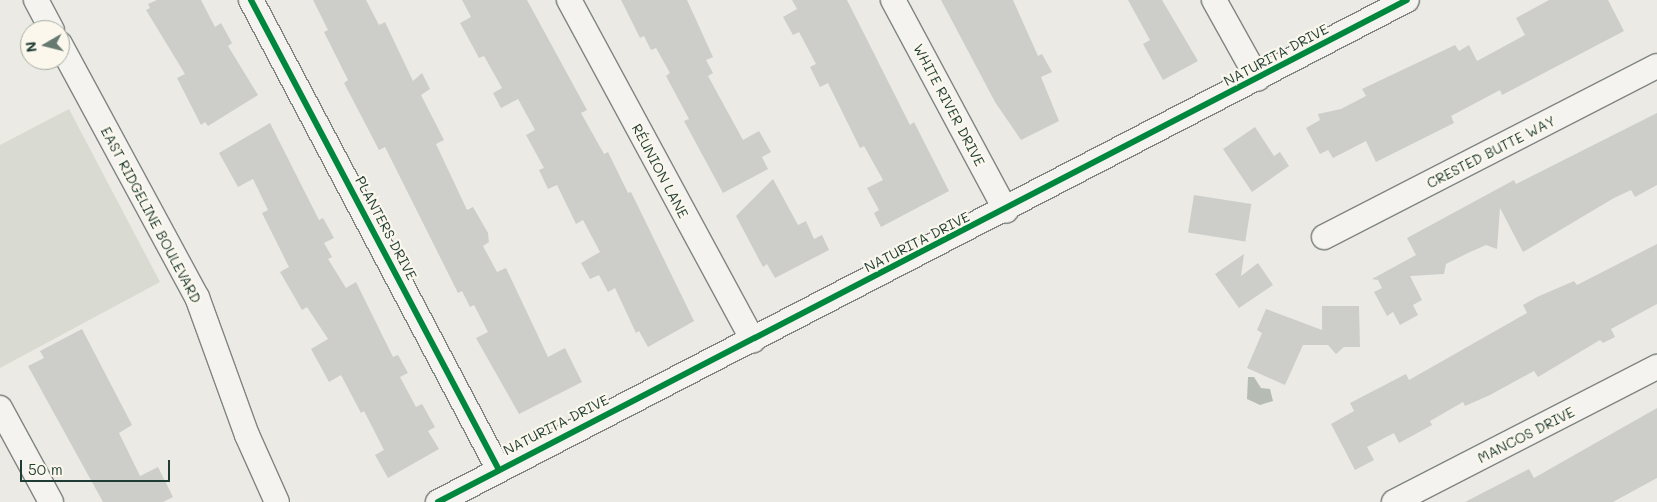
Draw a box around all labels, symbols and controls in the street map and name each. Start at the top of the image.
north arrow [20,20,70,70]
street label: NATURITA DRIVE [1221,20,1331,90]
text: N [20,40,41,54]
street label: WHITE RIVER DRIVE [910,41,988,169]
street label: CRESTED BUTTE WAY [1424,112,1558,192]
street label: RÉUNION LANE [628,121,692,221]
street label: EAST RIDGELINE BOULEVARD [97,124,205,306]
street label: PLANTERS DRIVE [352,173,420,283]
street label: NATURITA DRIVE [862,208,972,276]
street label: NATURITA DRIVE [501,391,611,459]
street label: MANCOS DRIVE [1475,403,1577,467]
scale bar [22,450,172,482]
text: 50 m [28,459,63,479]

